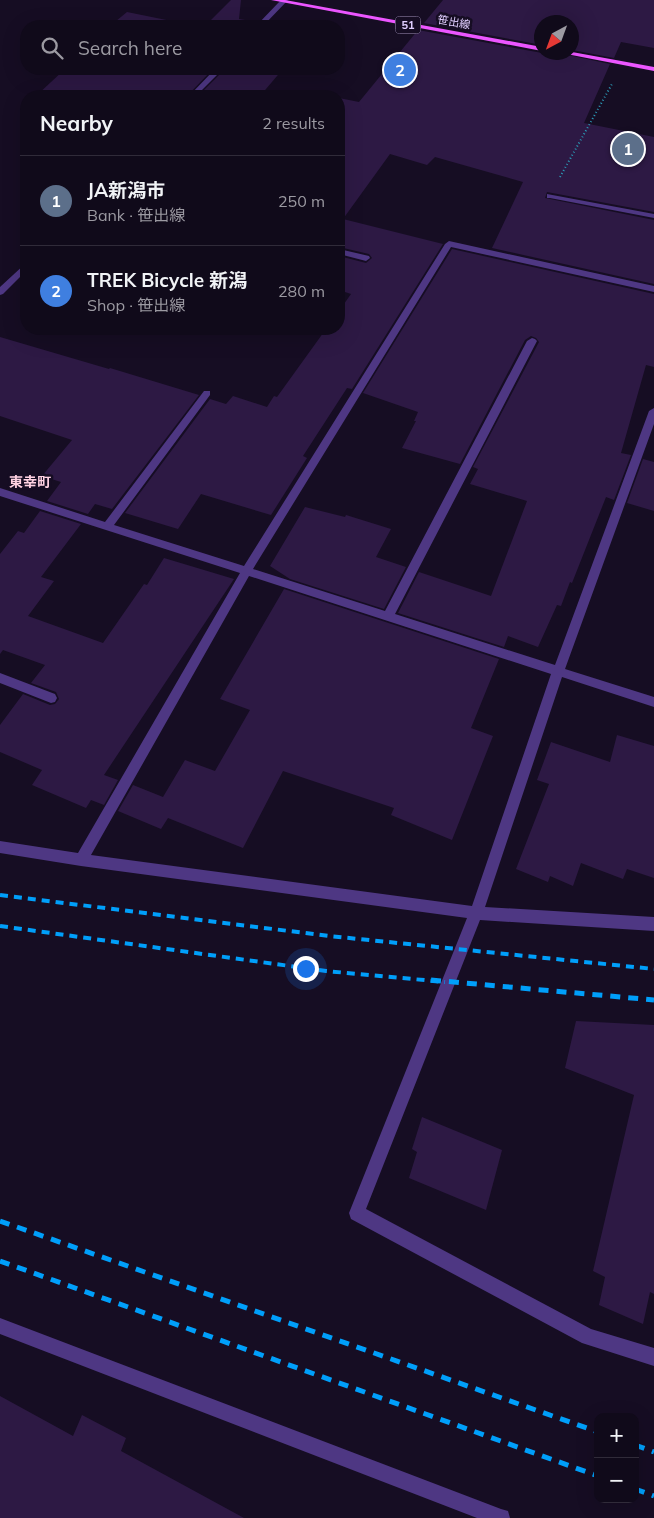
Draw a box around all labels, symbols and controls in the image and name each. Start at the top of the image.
street label: 笹出線 [437,12,471,32]
north arrow [534,15,579,60]
road number: 51 [396,16,420,34]
search box [20,20,345,75]
icon: search [38,34,66,62]
text: Search here [78,36,182,60]
pin: 2 [384,51,416,89]
text: Nearby [40,110,113,136]
text: 2 results [262,113,325,133]
pin: 1 [612,130,644,168]
text: JA新潟市 [87,178,165,202]
text: 1 [51,191,61,211]
text: 250 m [278,191,325,211]
text: Bank · 笹出線 [87,205,185,225]
text: TREK Bicycle 新潟 [87,268,247,292]
text: 2 [51,281,61,301]
text: 280 m [278,281,325,301]
text: Shop · 笹出線 [87,295,185,315]
district label: 東幸町 [9,473,51,491]
your location [293,956,319,982]
map controls [594,1413,639,1503]
button: + [594,1413,639,1458]
button: − [594,1458,639,1503]

